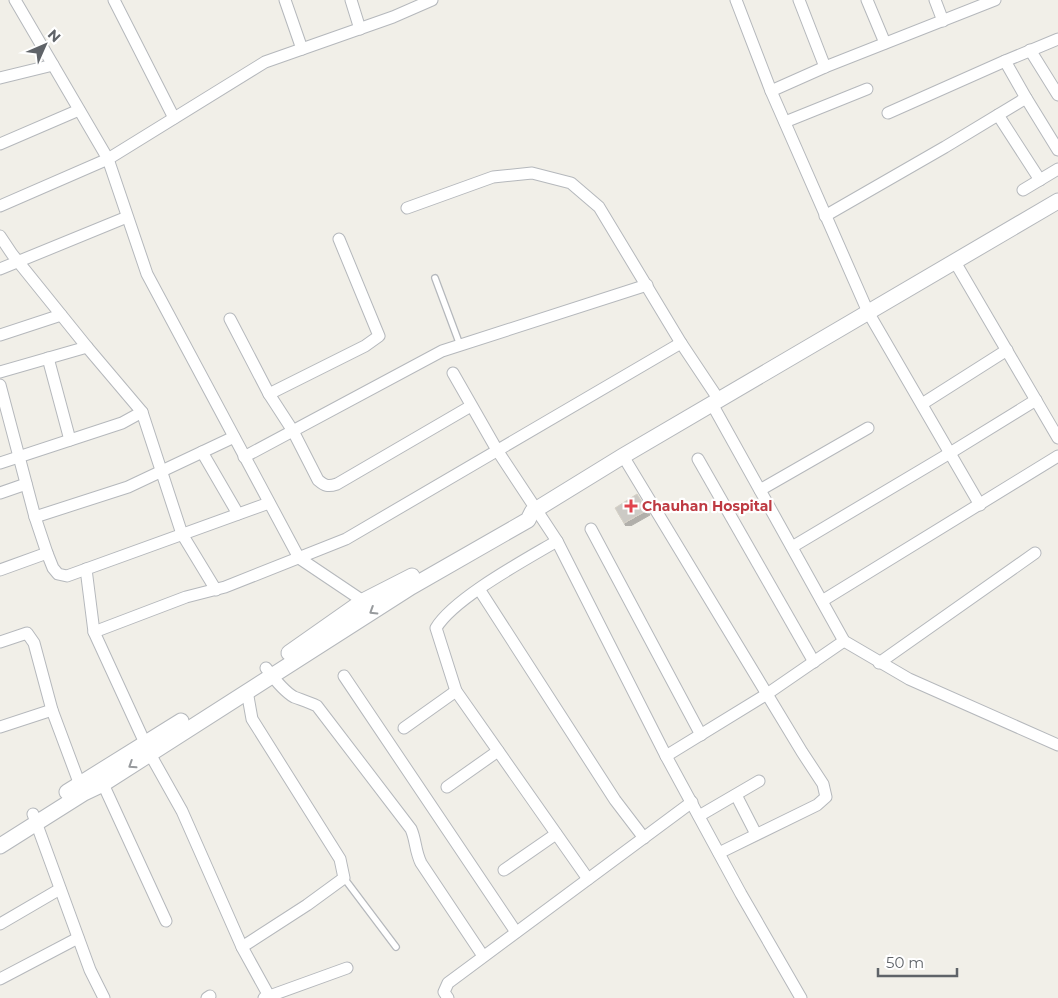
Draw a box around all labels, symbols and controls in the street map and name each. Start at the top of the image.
north arrow [20,20,70,70]
text: N [44,25,65,46]
place label: Chauhan Hospital [642,497,773,515]
marker: Chauhan Hospital [624,499,638,513]
one-way arrow [369,605,378,615]
one-way arrow [129,759,138,768]
scale bar [878,946,957,978]
text: 50 m [886,953,924,972]

